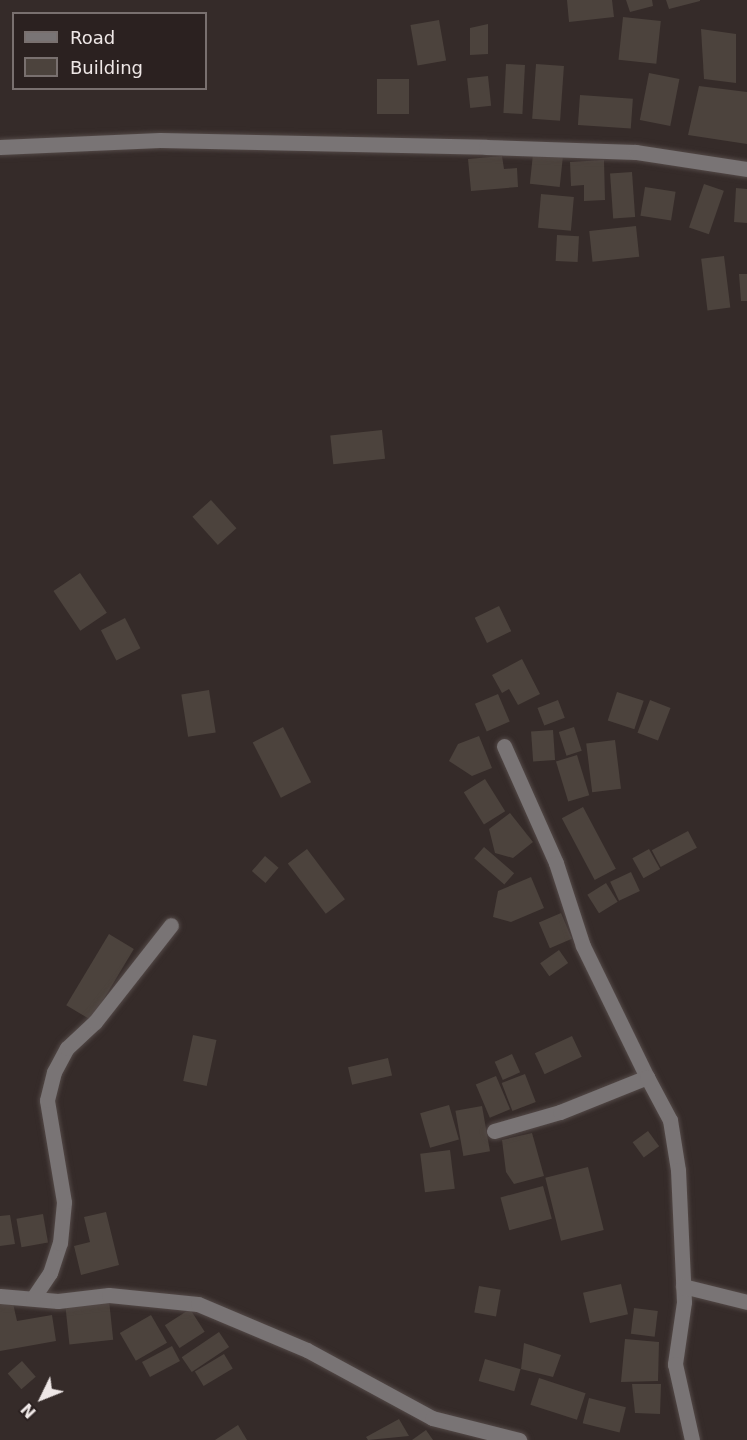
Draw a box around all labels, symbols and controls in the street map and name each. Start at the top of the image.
legend [12,12,207,90]
text: Road [70,27,115,48]
text: Building [70,57,143,78]
north arrow [12,1368,72,1428]
text: N [17,1399,40,1422]

